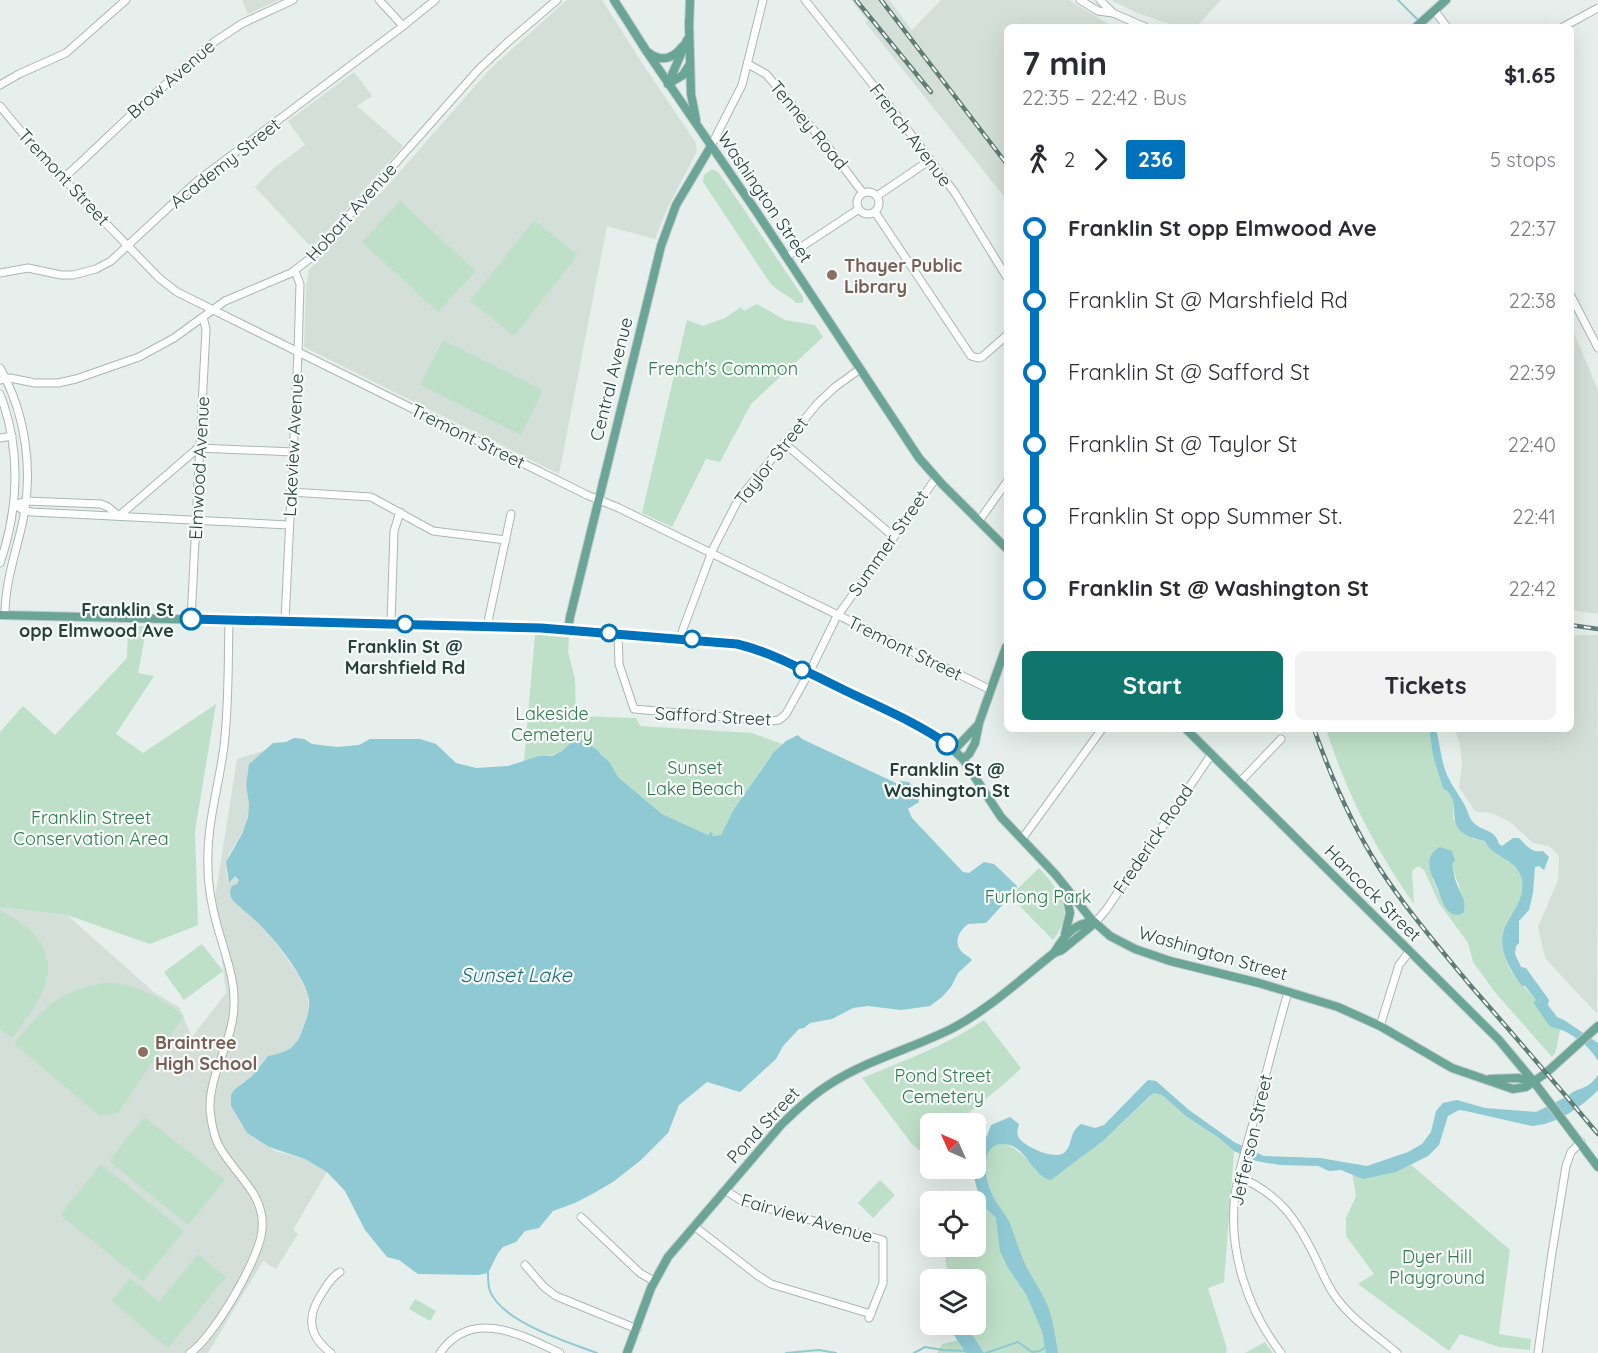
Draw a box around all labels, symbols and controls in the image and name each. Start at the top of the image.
street label: Brow Avenue [122,35,220,123]
text: 7 min [1022,42,1107,83]
text: $1.65 [1504,61,1556,89]
street label: Tenney Road [765,76,853,174]
street label: French Avenue [865,79,957,191]
text: 22:35 – 22:42 · Bus [1022,85,1187,110]
street label: Academy Street [165,113,285,213]
street label: Tremont Street [13,124,115,230]
street label: Washington Street [712,127,818,267]
icon: walk [1022,143,1055,176]
icon: forward [1084,143,1117,176]
text: 236 [1138,146,1173,172]
text: 2 [1064,147,1075,172]
text: 5 stops [1490,147,1556,172]
street label: Hobart Avenue [301,158,401,266]
text: Franklin St opp Elmwood Ave [1068,214,1377,242]
text: 22:37 [1509,216,1556,241]
place label: Thayer Public Library [844,254,962,298]
marker: Thayer Public Library [825,268,839,282]
text: Franklin St @ Marshfield Rd [1068,286,1348,314]
text: 22:38 [1509,288,1556,313]
street label: Central Avenue [585,315,637,443]
park label: French's Common [648,357,798,380]
text: Franklin St @ Safford St [1068,358,1310,386]
text: 22:39 [1508,360,1556,385]
street label: Lakeview Avenue [278,373,308,517]
street label: Elmwood Avenue [184,396,214,540]
street label: Tremont Street [407,398,529,474]
street label: Taylor Street [729,412,813,510]
text: Franklin St @ Taylor St [1068,430,1297,458]
text: 22:40 [1508,432,1556,457]
street label: Summer Street [843,485,933,601]
text: Franklin St opp Summer St. [1068,502,1342,530]
text: 22:41 [1512,504,1556,529]
text: Franklin St @ Washington St [1068,574,1369,602]
text: 22:42 [1508,576,1556,601]
place label: Franklin St opp Elmwood Ave [19,598,174,642]
marker: Franklin St opp Elmwood Ave [180,608,202,630]
street label: Tremont Street [844,610,966,686]
marker: Franklin St @ Marshfield Rd [396,615,414,633]
unlabelled marker [600,624,618,642]
unlabelled marker [683,630,701,648]
place label: Franklin St @ Marshfield Rd [345,635,465,679]
button: Start [1022,651,1283,720]
button: Tickets [1295,651,1556,720]
unlabelled marker [793,661,811,679]
street label: Safford Street [654,701,772,731]
park label: Lakeside Cemetery [511,702,593,746]
marker: Franklin St @ Washington St [936,733,958,755]
park label: Sunset Lake Beach [646,756,744,800]
place label: Franklin St @ Washington St [884,758,1010,802]
street label: Frederick Road [1108,780,1198,898]
park label: Franklin Street Conservation Area [13,806,169,850]
street label: Hancock Street [1320,840,1426,946]
park label: Furlong Park [985,885,1091,908]
street label: Washington Street [1136,921,1290,985]
water label: Sunset Lake [460,962,572,987]
place label: Braintree High School [155,1031,257,1075]
marker: Braintree High School [136,1045,150,1059]
park label: Pond Street Cemetery [895,1064,991,1108]
street label: Jefferson Street [1225,1072,1277,1208]
street label: Pond Street [722,1082,804,1168]
north arrow [920,1113,986,1179]
map controls [920,1113,986,1335]
street label: Fairview Avenue [738,1188,876,1248]
button: locate [920,1191,986,1257]
park label: Dyer Hill Playground [1389,1245,1485,1289]
button: layers [920,1269,986,1335]

